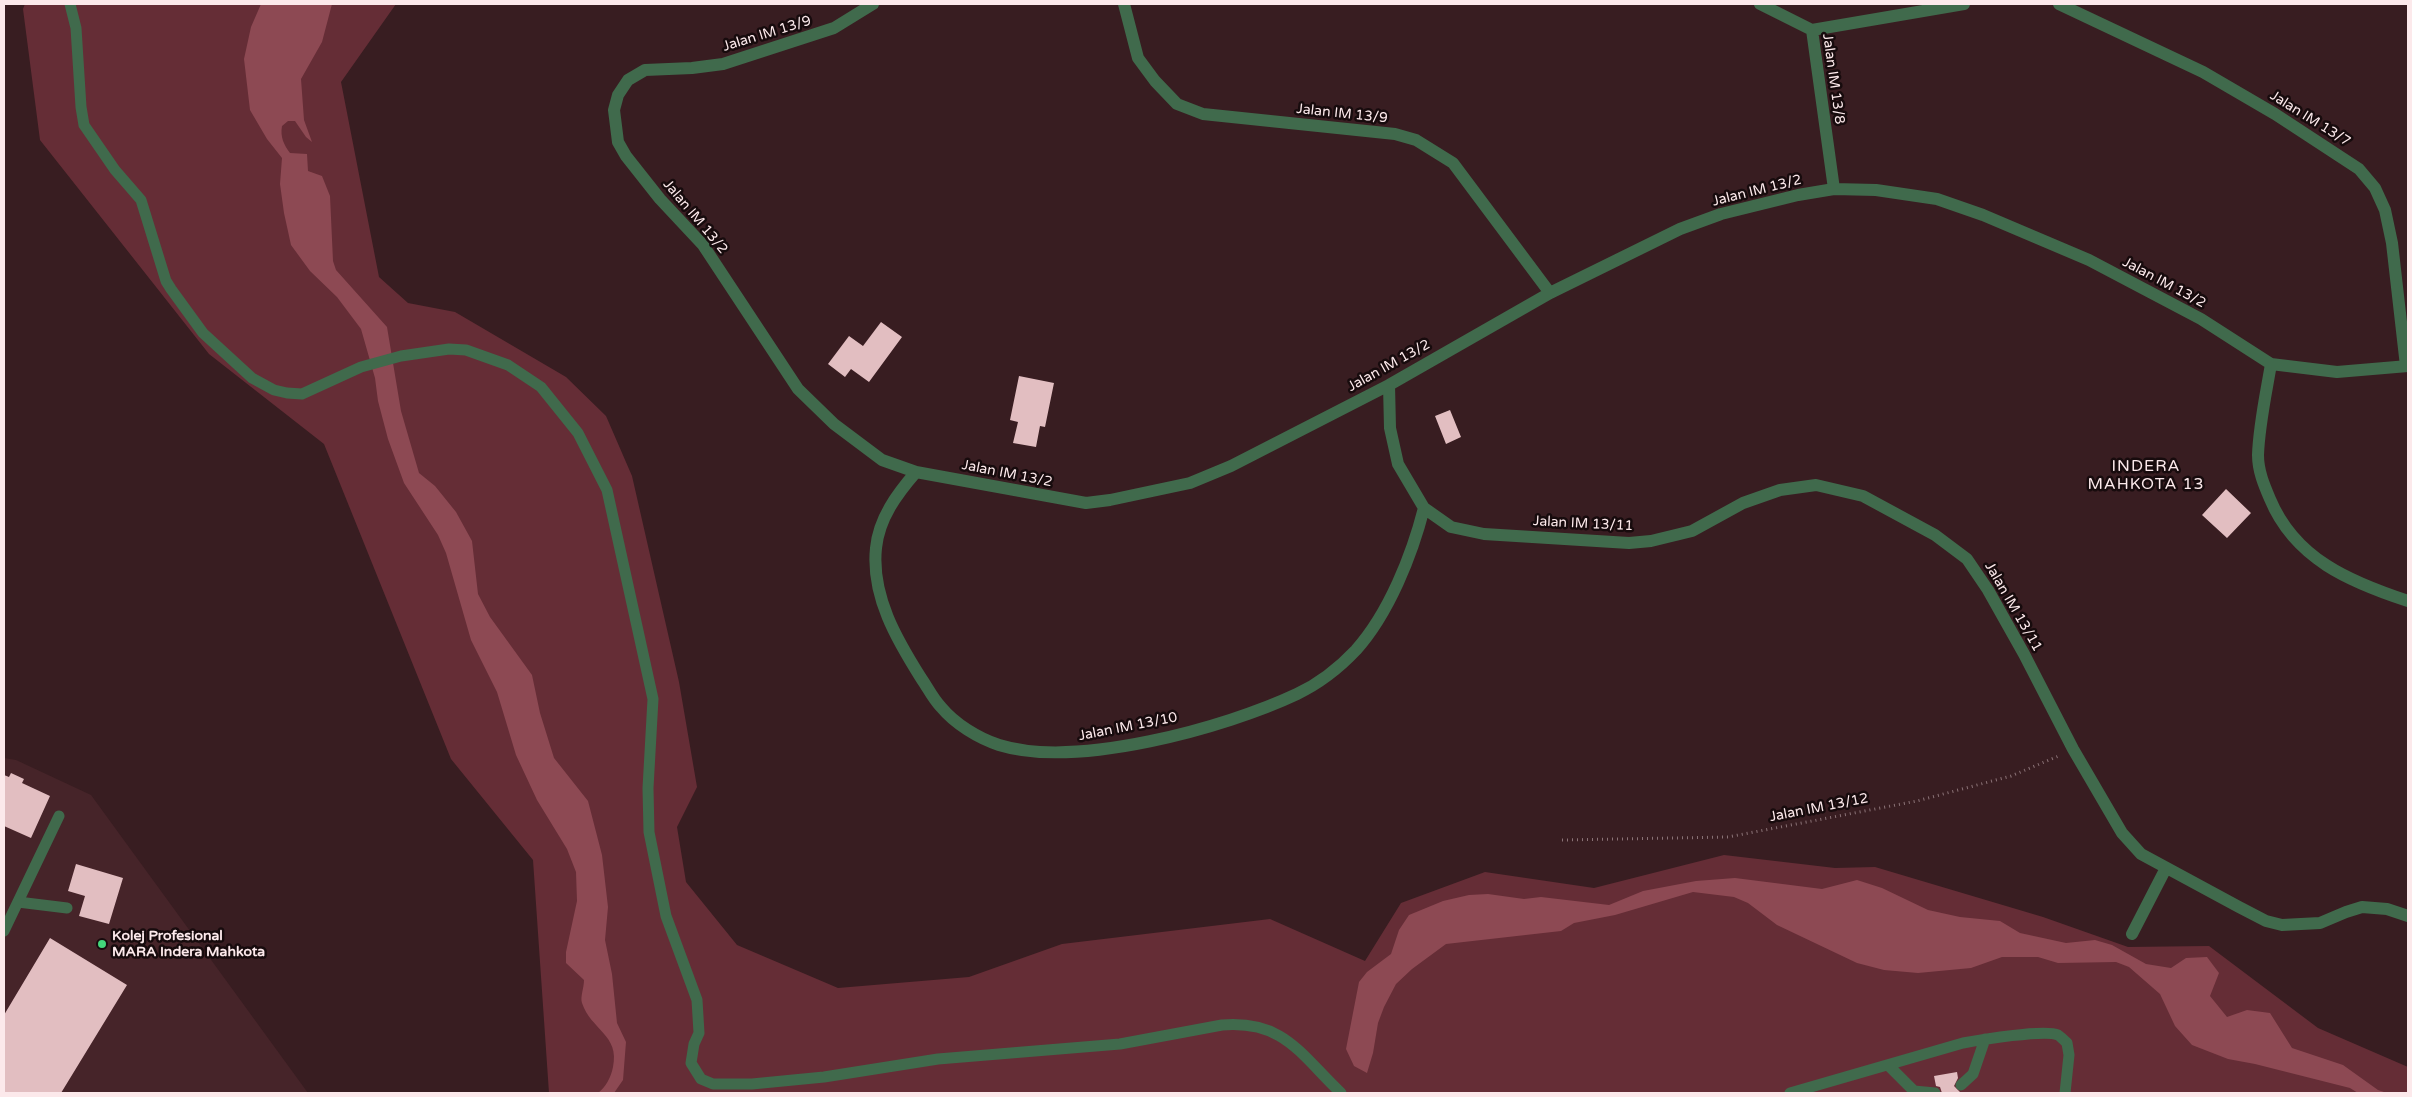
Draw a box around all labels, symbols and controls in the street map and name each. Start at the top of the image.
street label: Jalan IM 13/9 [721,13,813,55]
street label: Jalan IM 13/8 [1818,33,1848,125]
street label: Jalan IM 13/7 [2267,88,2353,150]
street label: Jalan IM 13/9 [1296,101,1388,127]
street label: Jalan IM 13/2 [1711,172,1803,210]
street label: Jalan IM 13/2 [659,176,731,258]
street label: Jalan IM 13/2 [2120,254,2208,312]
street label: Jalan IM 13/2 [1345,336,1433,396]
street label: Jalan IM 13/2 [960,457,1054,491]
district label: INDERA MAHKOTA 13 [2086,457,2206,495]
street label: Jalan IM 13/11 [1532,513,1634,535]
street label: Jalan IM 13/11 [1981,559,2045,655]
street label: Jalan IM 13/10 [1077,709,1179,745]
street label: Jalan IM 13/12 [1768,790,1870,826]
place label: Kolej Profesional MARA Indera Mahkota [112,928,265,960]
marker: Kolej Profesional MARA Indera Mahkota [96,938,108,950]

